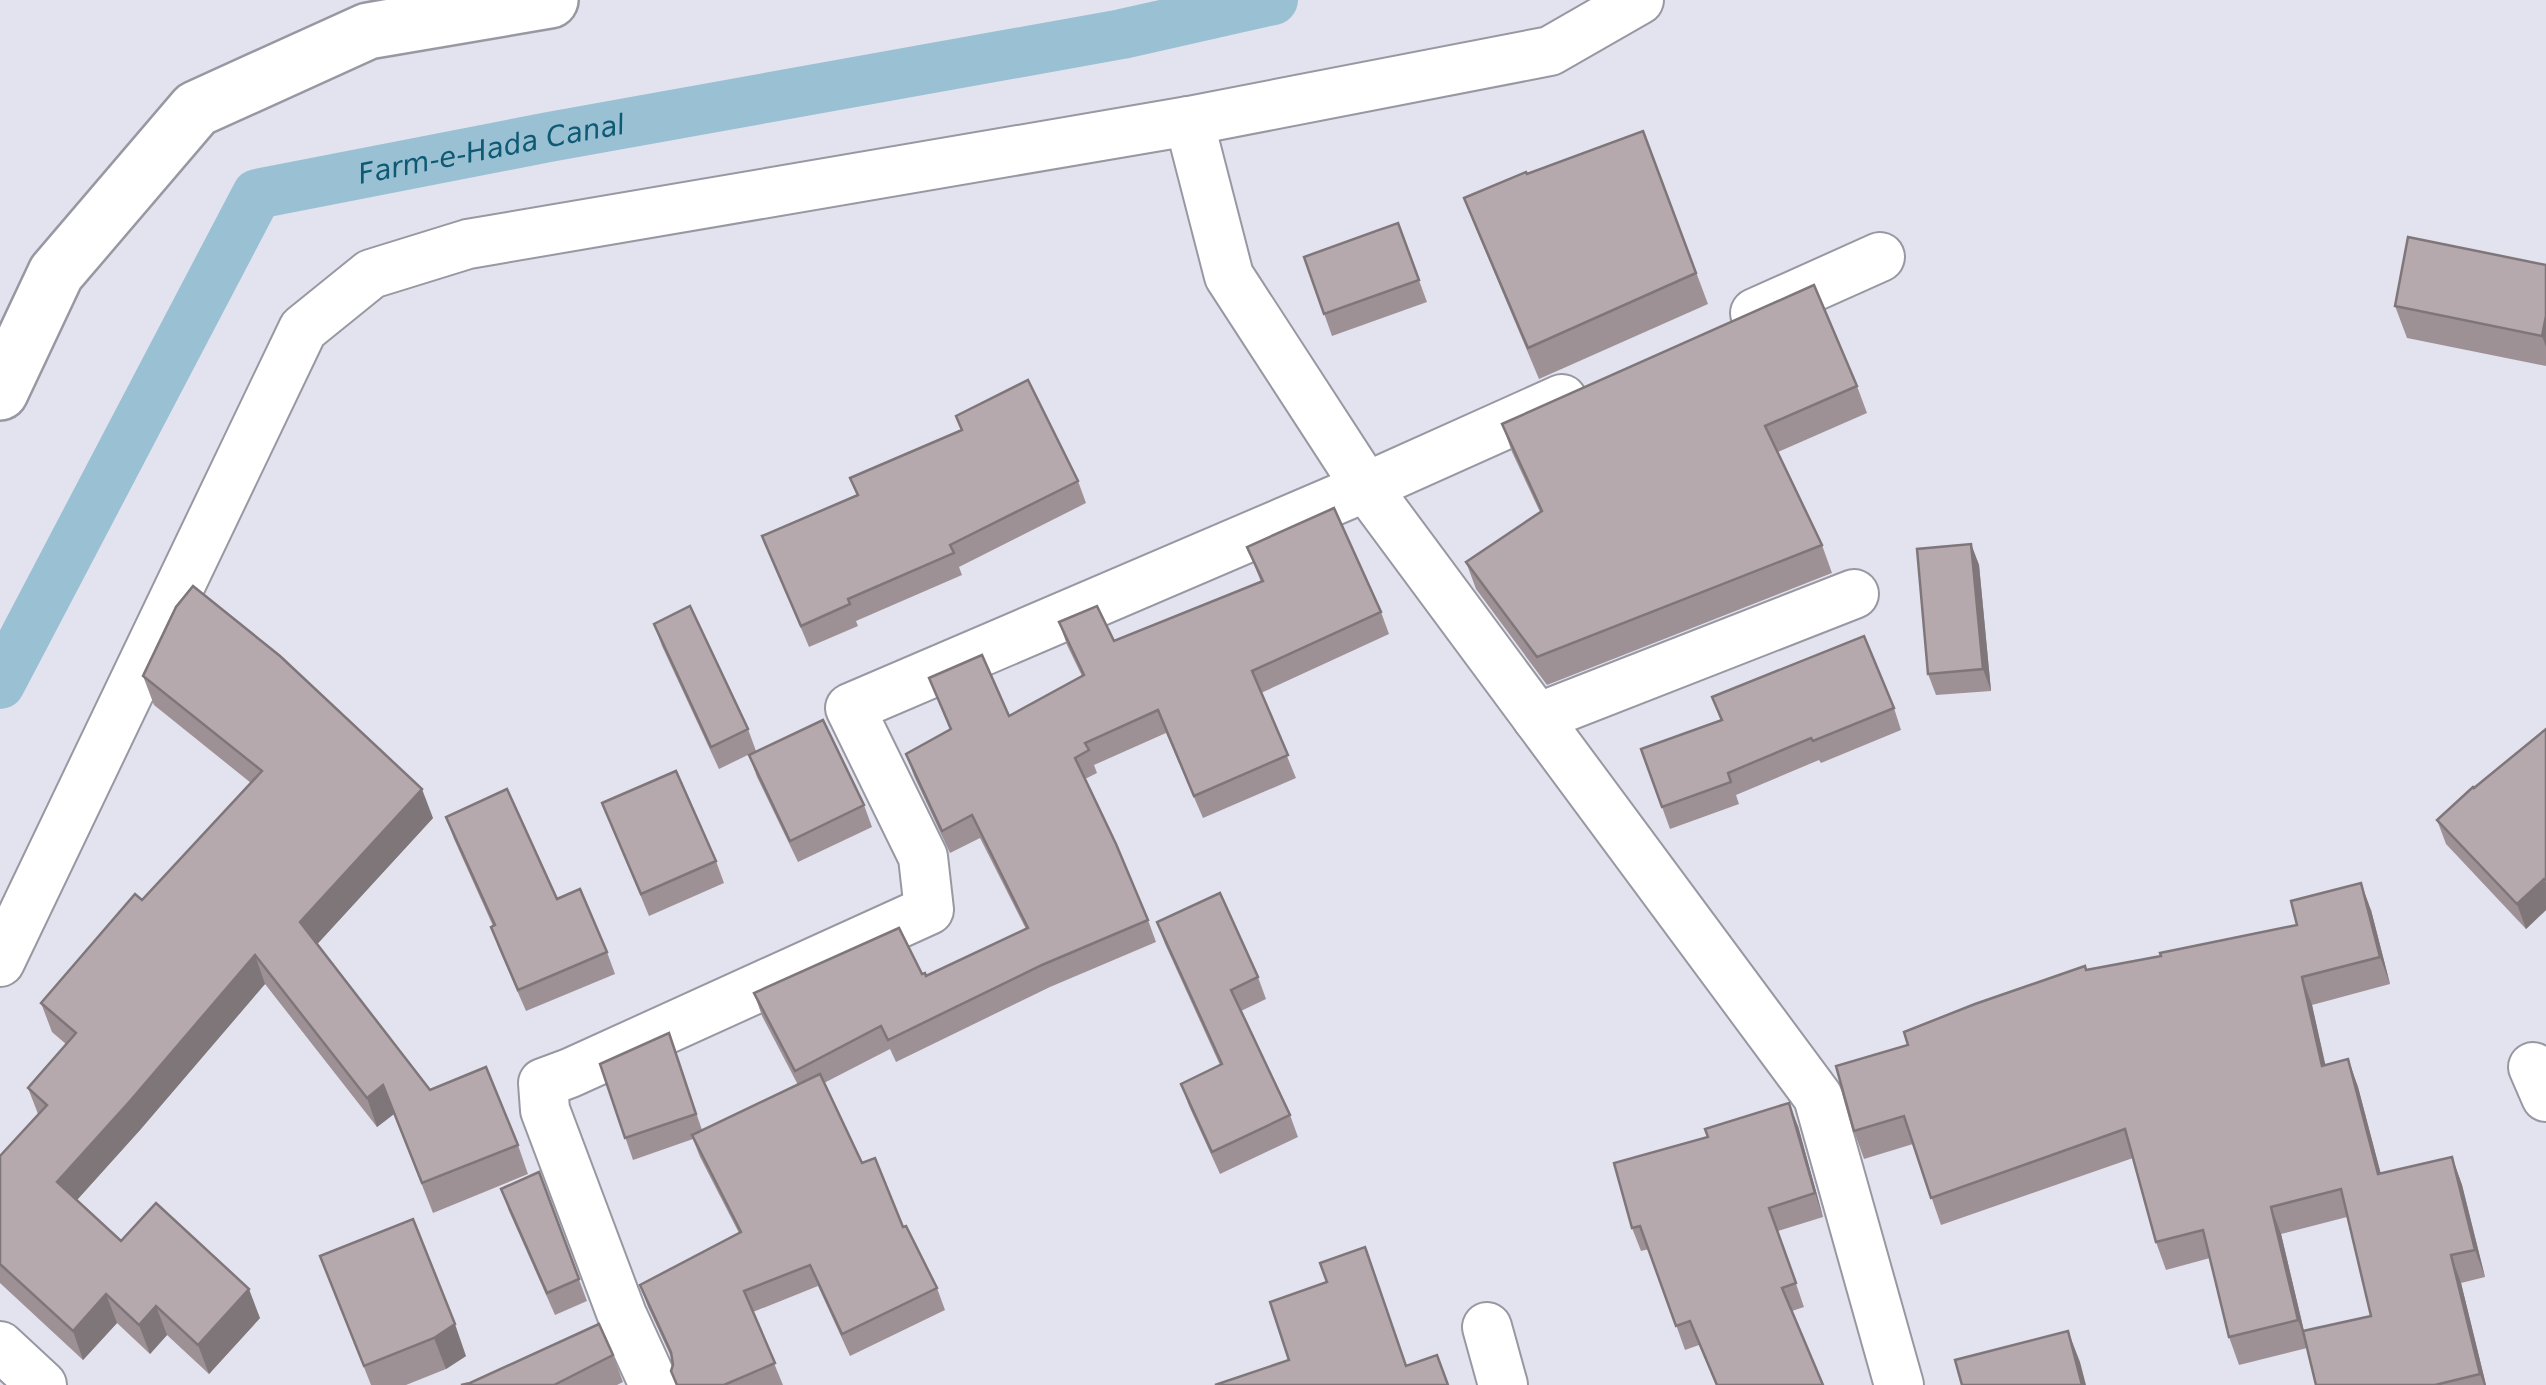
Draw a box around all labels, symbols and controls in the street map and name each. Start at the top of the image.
water label: Farm-e-Hada Canal [355,108,628,191]

